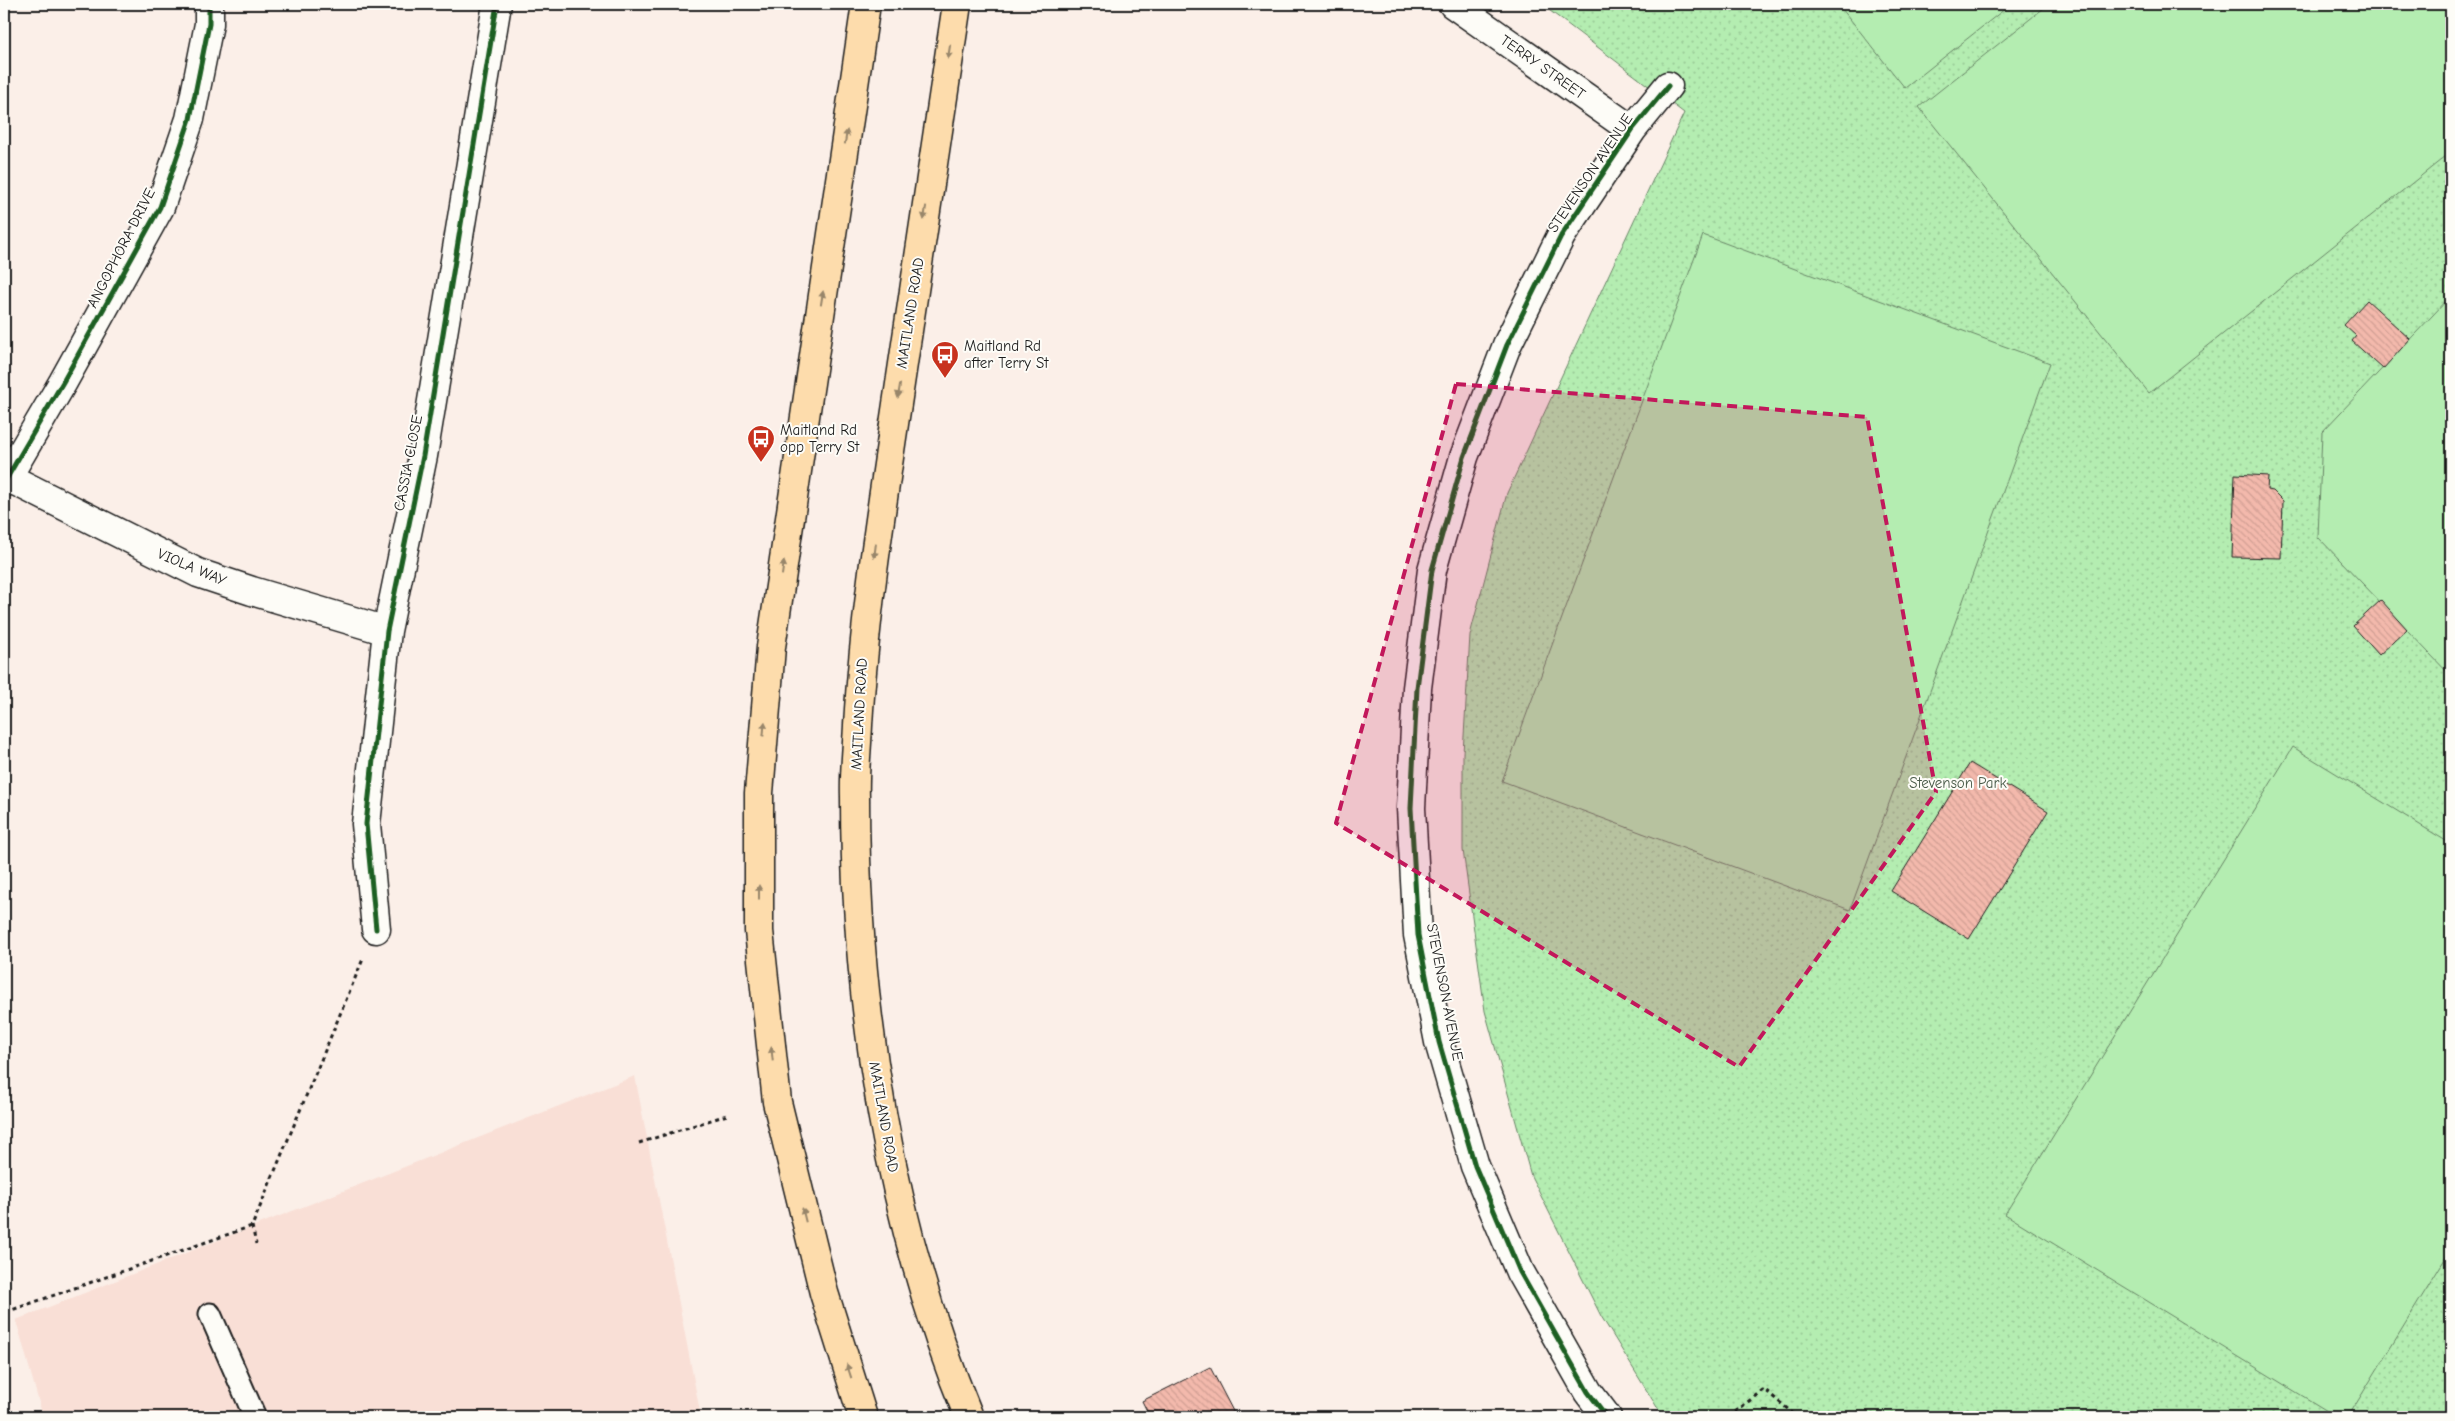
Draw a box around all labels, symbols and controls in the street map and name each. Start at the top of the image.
street label: TERRY STREET [1497,31,1589,103]
one-way arrow [945,44,953,60]
street label: STEVENSON AVENUE [1544,110,1636,236]
one-way arrow [842,129,850,145]
street label: ANGOPHORA DRIVE [83,185,159,311]
one-way arrow [921,205,929,221]
street label: MAITLAND ROAD [892,256,928,370]
one-way arrow [818,289,826,305]
place label: Maitland Rd after Terry St [964,337,1049,372]
bus stop icon: Maitland Rd after Terry St [930,340,960,379]
one-way arrow [894,383,902,399]
street label: CASSIA CLOSE [390,414,426,512]
place label: Maitland Rd opp Terry St [780,421,860,456]
bus stop icon: Maitland Rd opp Terry St [746,424,776,463]
street label: VIOLA WAY [155,544,229,590]
one-way arrow [871,544,879,560]
one-way arrow [779,560,787,576]
street label: MAITLAND ROAD [847,657,871,771]
one-way arrow [760,721,768,737]
park label: Stevenson Park [1909,774,2008,792]
one-way arrow [755,883,763,899]
street label: STEVENSON AVENUE [1423,922,1467,1062]
one-way arrow [768,1045,776,1061]
street label: MAITLAND ROAD [865,1060,903,1174]
one-way arrow [800,1207,808,1222]
one-way arrow [844,1363,852,1378]

